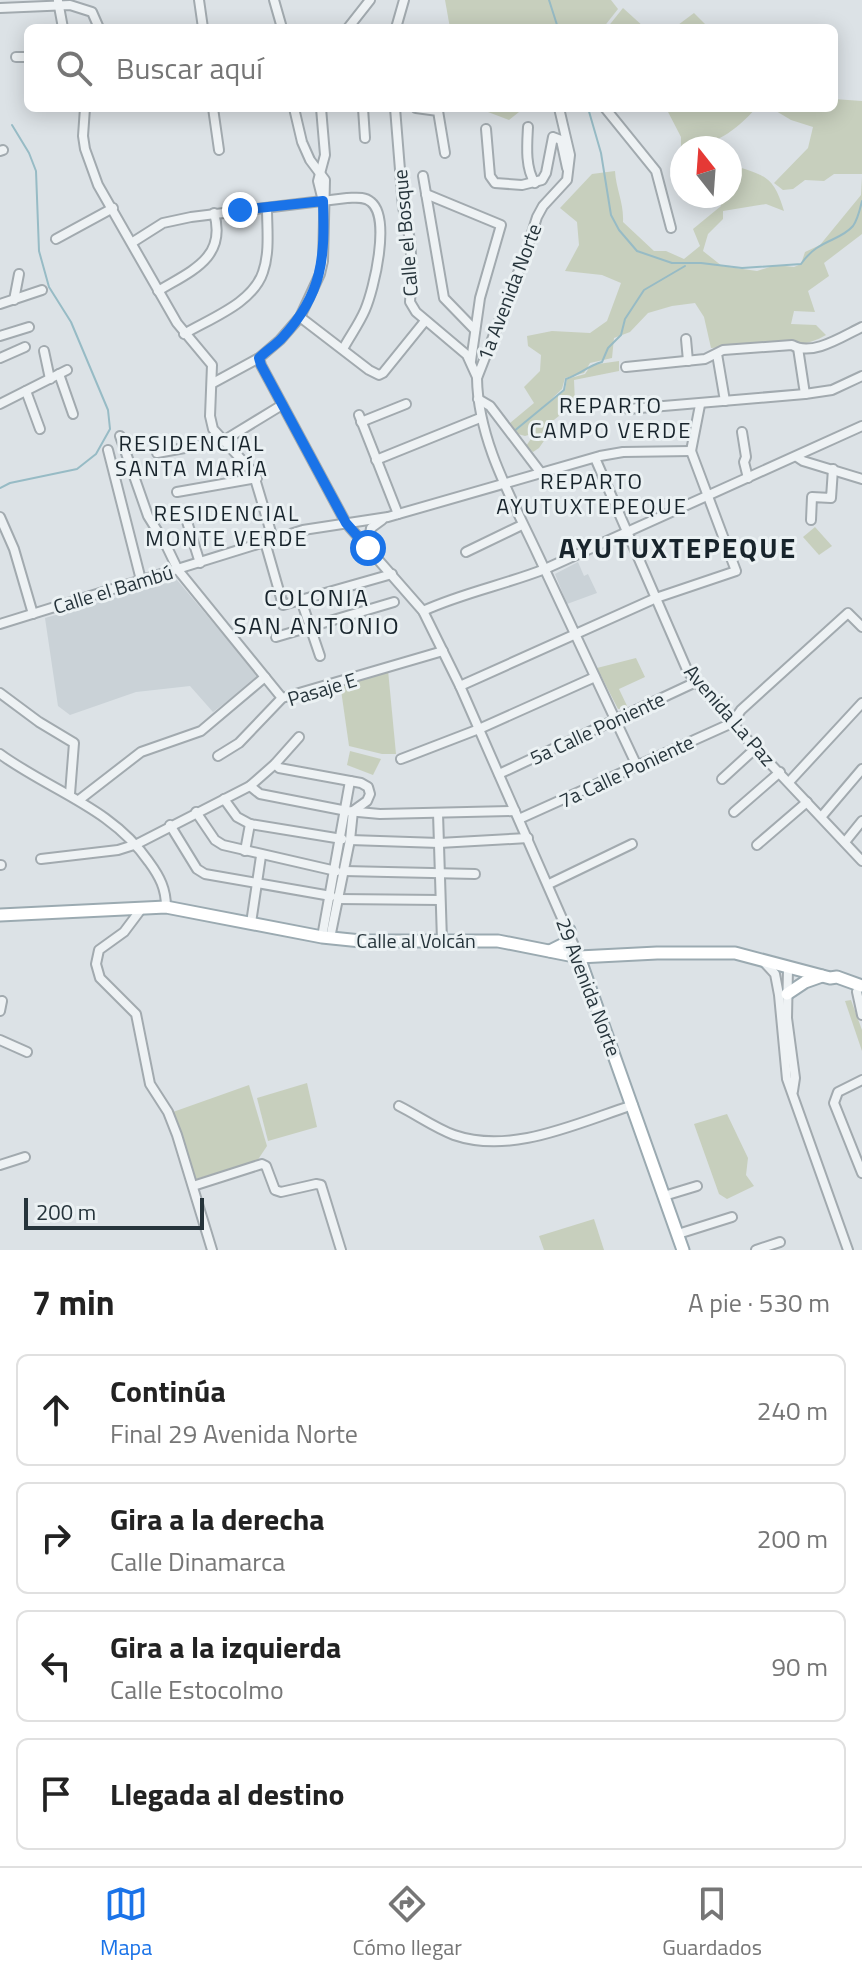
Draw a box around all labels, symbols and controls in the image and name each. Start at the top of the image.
search box [24,24,838,112]
text: Buscar aquí [116,45,263,91]
icon: search [52,46,96,90]
north arrow [670,136,742,208]
street label: Calle el Bosque [384,168,426,298]
route end [222,192,258,228]
street label: 1a Avenida Norte [469,219,549,365]
district label: REPARTO CAMPO VERDE [530,388,692,447]
district label: RESIDENCIAL SANTA MARÍA [115,426,269,485]
district label: REPARTO AYUTUXTEPEQUE [496,464,688,523]
district label: RESIDENCIAL MONTE VERDE [145,496,309,555]
district label: AYUTUXTEPEQUE [559,526,797,569]
route start [350,530,386,566]
street label: Calle el Bambú [49,556,177,622]
district label: COLONIA SAN ANTONIO [233,579,401,643]
street label: Avenida La Paz [677,657,783,773]
street label: Pasaje E [283,664,361,714]
street label: 5a Calle Poniente [524,683,670,773]
street label: 7a Calle Poniente [553,726,699,816]
street label: 29 Avenida Norte [548,913,630,1061]
street label: Calle al Volcán [356,925,476,956]
scale bar [24,1194,204,1230]
text: 200 m [36,1195,96,1229]
text: 7 min [32,1276,115,1328]
text: A pie · 530 m [688,1283,830,1322]
text: Continúa [110,1368,226,1414]
icon: ahead [34,1388,78,1432]
text: 240 m [757,1391,828,1430]
text: Final 29 Avenida Norte [110,1414,358,1453]
text: Gira a la derecha [110,1496,325,1542]
icon: right [34,1516,78,1560]
text: 200 m [757,1519,828,1558]
text: Calle Dinamarca [110,1542,285,1581]
text: Gira a la izquierda [110,1624,341,1670]
icon: left [34,1644,78,1688]
text: 90 m [771,1647,828,1686]
text: Calle Estocolmo [110,1670,284,1709]
text: Llegada al destino [110,1771,344,1817]
icon: arrive [34,1772,78,1816]
tab: Mapa [100,1882,152,1964]
tab: Cómo llegar [352,1882,462,1964]
tab: Guardados [662,1882,762,1964]

